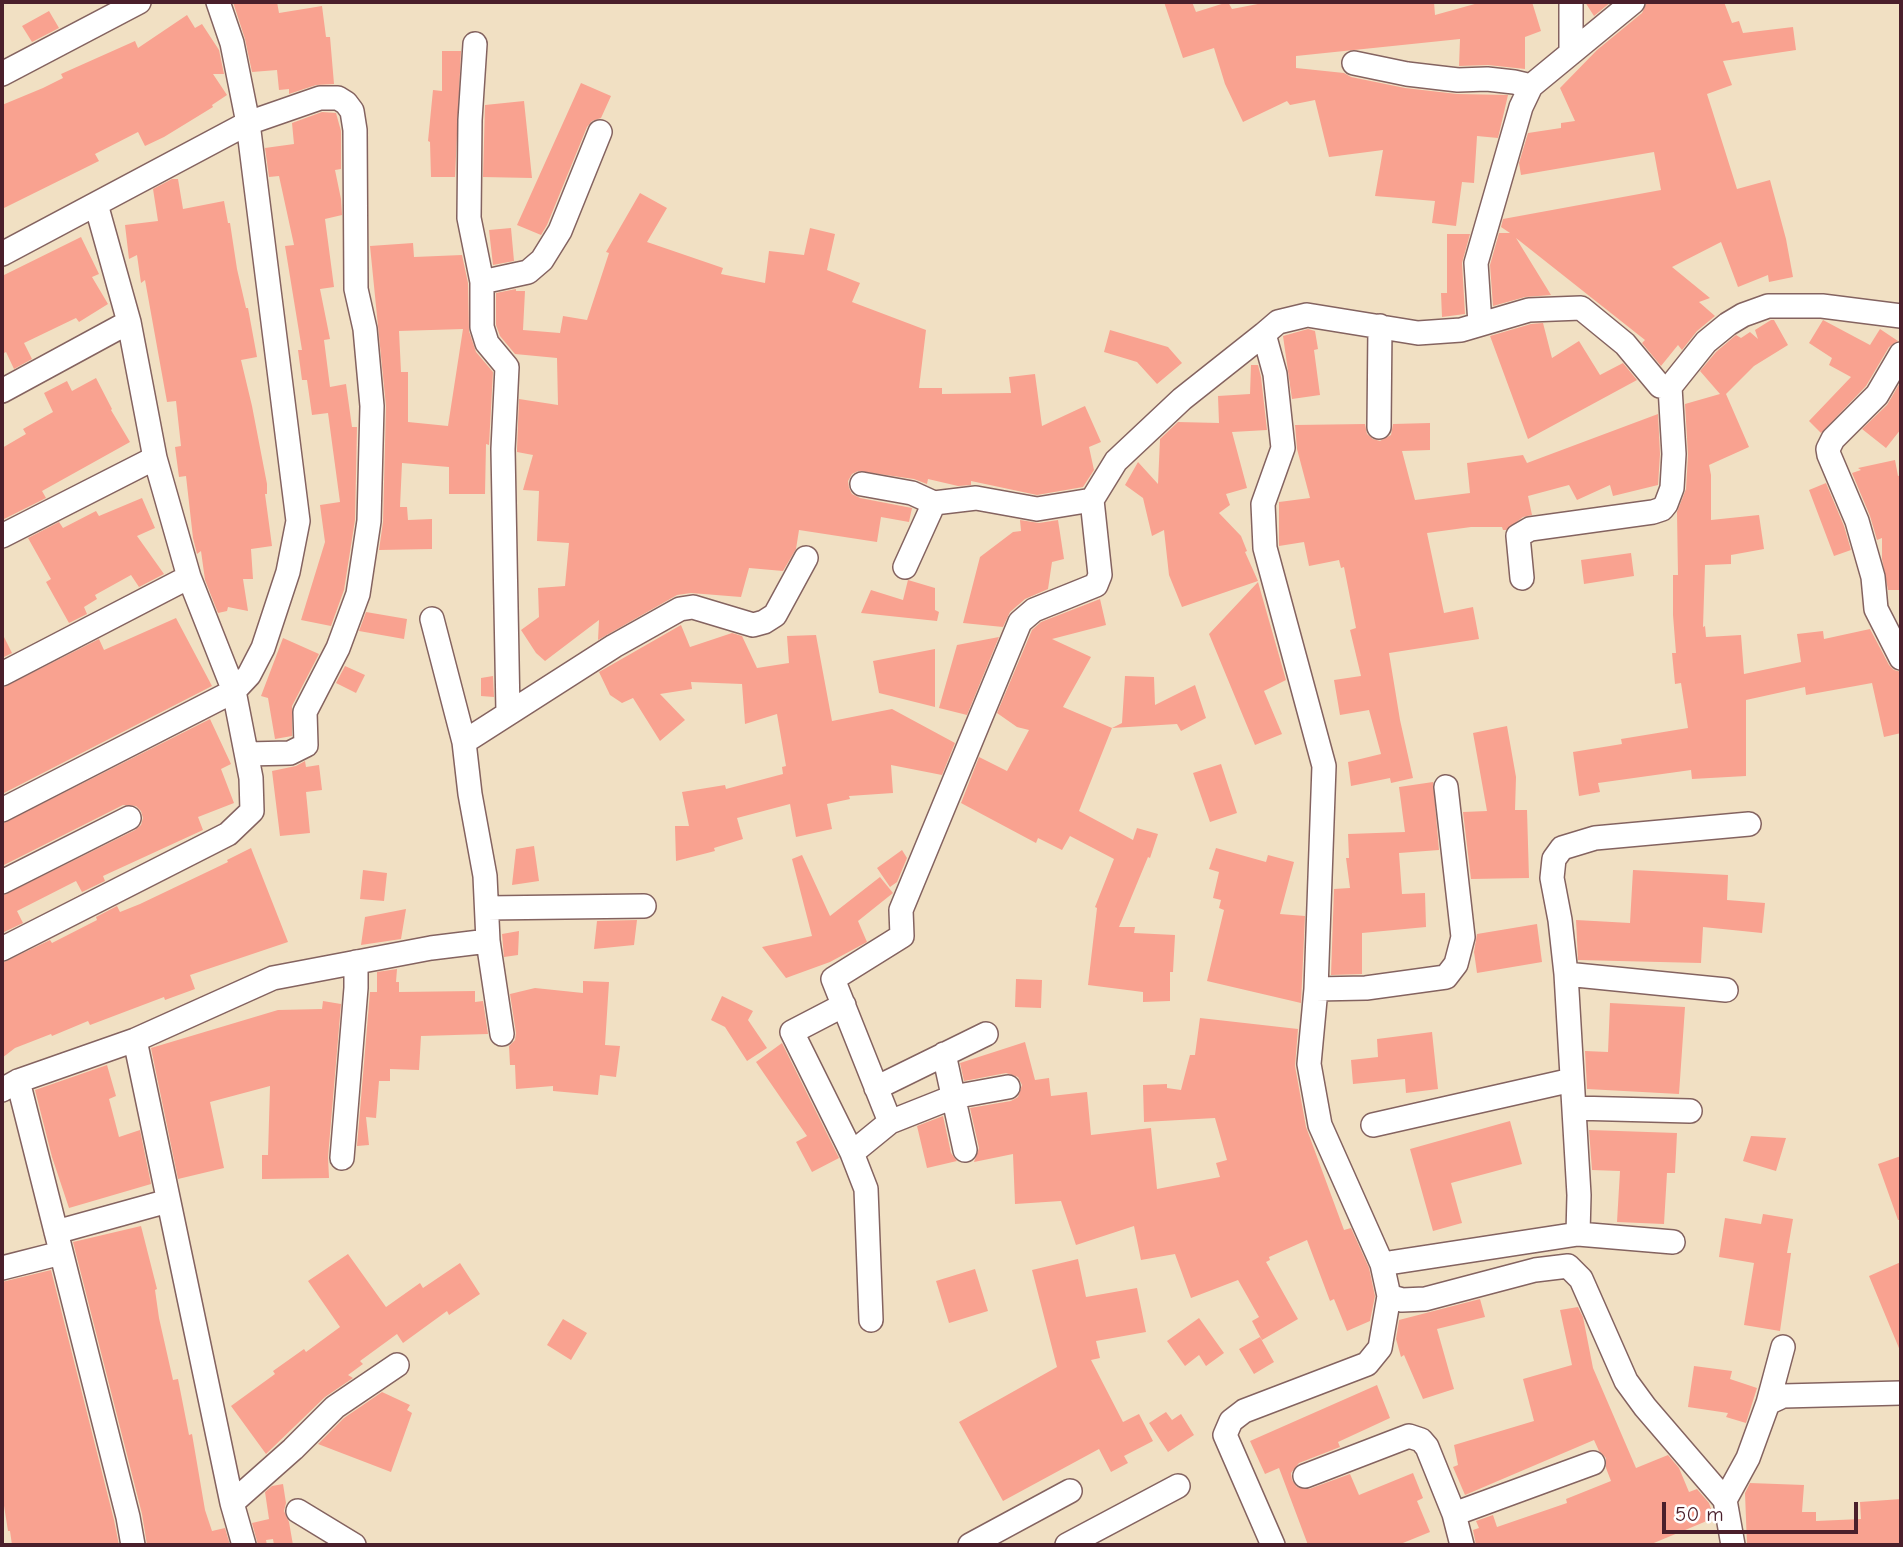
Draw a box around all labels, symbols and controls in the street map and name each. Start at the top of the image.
scale bar [1665,1488,1861,1532]
text: 50 m [1675,1502,1724,1526]

